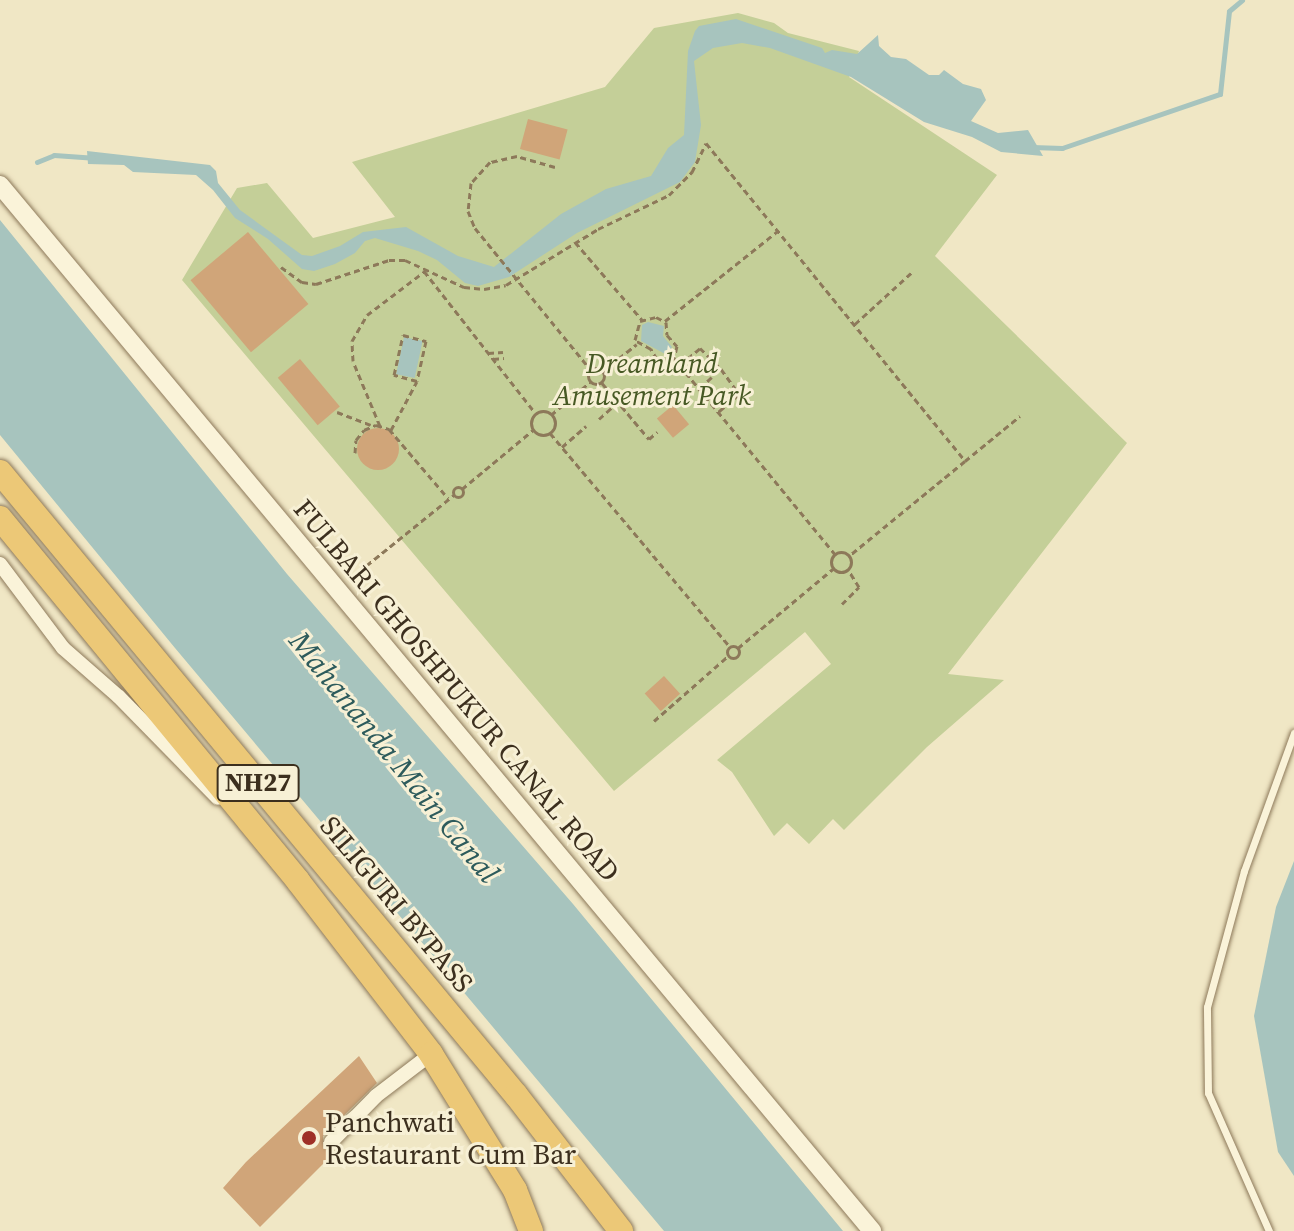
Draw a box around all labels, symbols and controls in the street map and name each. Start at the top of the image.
park label: Dreamland Amusement Park [553,346,751,412]
street label: FULBARI GHOSHPUKUR CANAL ROAD [287,492,627,888]
water label: Mahananda Main Canal [282,624,506,890]
road number: NH27 [216,761,300,805]
street label: SILIGURI BYPASS [314,809,480,999]
place label: Panchwati Restaurant Cum Bar [325,1105,576,1171]
marker: Panchwati Restaurant Cum Bar [300,1129,318,1147]

